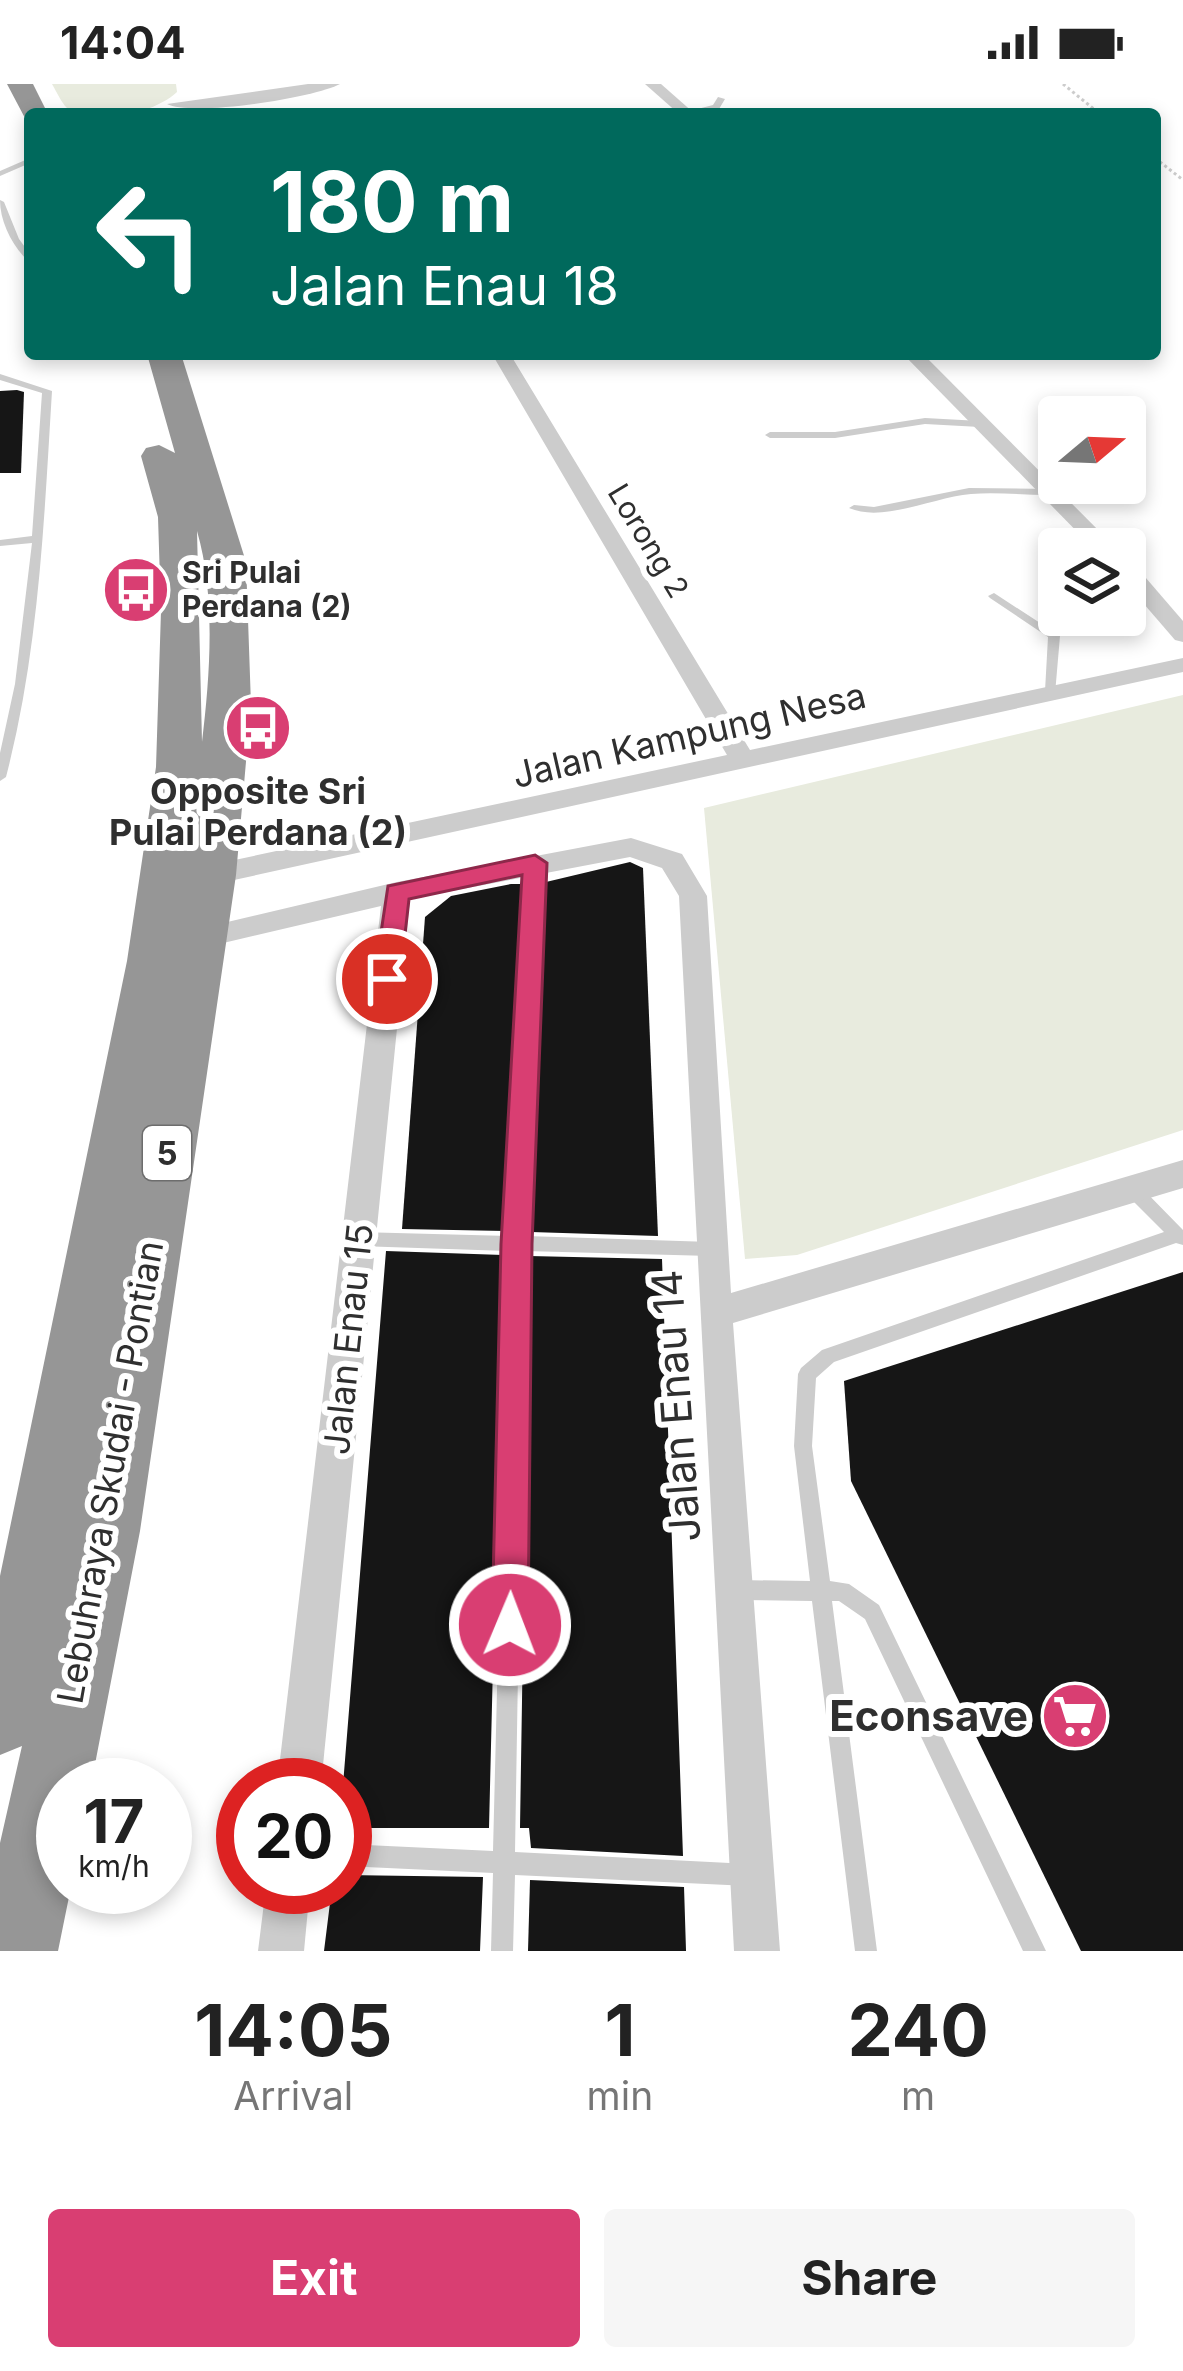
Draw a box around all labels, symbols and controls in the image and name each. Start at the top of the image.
text: 14:04 [60,15,186,70]
text: 180 m [270,151,514,252]
icon: left [72,156,228,312]
text: Jalan Enau 18 [270,253,619,318]
north arrow [1038,396,1146,504]
map controls [1038,396,1146,636]
street label: Lorong 2 [601,477,697,604]
button: layers [1038,528,1146,636]
place label: Sri Pulai Perdana (2) [182,554,352,624]
bus stop icon: Sri Pulai Perdana (2) [101,555,171,625]
street label: Jalan Kampung Nesa [508,673,870,797]
bus stop icon: Opposite Sri Pulai Perdana (2) [223,693,293,763]
place label: Opposite Sri Pulai Perdana (2) [109,769,407,854]
pin [336,928,438,1030]
icon: arrive [354,946,420,1012]
road number: 5 [143,1126,191,1180]
street label: Jalan Enau 15 [314,1221,382,1457]
street label: Lebuhraya Skudai - Pontian [48,1237,172,1707]
street label: Jalan Enau 14 [641,1268,710,1544]
position arrow [447,1562,573,1688]
supermarket icon: Econsave [1040,1681,1110,1751]
place label: Econsave [829,1690,1028,1741]
speed limit sign: 20 [216,1758,372,1914]
text: 17 [84,1785,144,1857]
text: km/h [78,1848,150,1884]
text: 14:05 [194,1986,392,2073]
text: 1 [604,1986,635,2073]
text: 240 [847,1986,989,2073]
text: Arrival [233,2072,353,2119]
text: min [587,2072,653,2119]
text: m [901,2072,935,2119]
button: Exit [48,2209,580,2347]
button: Share [604,2209,1135,2347]

